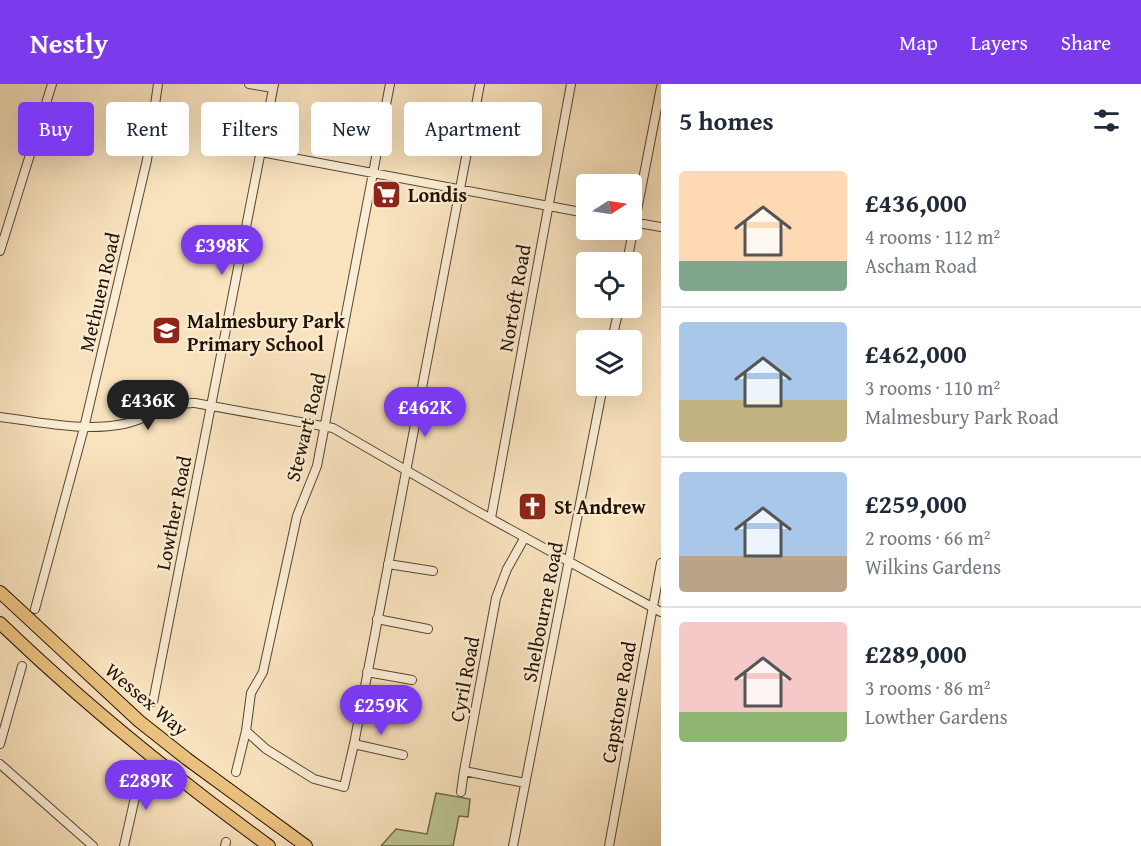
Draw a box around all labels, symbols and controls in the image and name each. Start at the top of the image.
text: Nestly [30,22,108,63]
text: Map [899,27,938,58]
text: Layers [971,27,1028,58]
text: Share [1061,27,1111,58]
text: 5 homes [679,101,774,140]
chip: Buy [18,102,94,156]
chip: Rent [106,102,189,156]
chip: Filters [201,102,299,156]
chip: New [311,102,392,156]
chip: Apartment [404,102,542,156]
icon: filters [1090,104,1123,137]
north arrow [576,174,642,240]
map controls [576,174,642,396]
supermarket icon: Londis [371,178,403,210]
place label: Londis [408,180,467,209]
text: £436,000 [865,183,967,222]
icon: home [727,195,799,267]
text: 4 rooms · 112 m² [865,222,1000,251]
pin: £398K [180,225,264,276]
street label: Methuen Road [71,229,127,355]
text: £398K [195,230,249,259]
street label: Nortoft Road [490,242,538,354]
text: Ascham Road [865,251,977,280]
button: locate [576,252,642,318]
place label: Malmesbury Park Primary School [187,306,346,358]
school or university icon: Malmesbury Park Primary School [150,315,182,347]
button: layers [576,330,642,396]
text: £462,000 [865,334,967,373]
icon: home [727,346,799,418]
street label: Stewart Road [277,369,333,484]
text: 3 rooms · 110 m² [865,373,1000,402]
pin: £436K [106,380,190,431]
text: £436K [121,385,175,414]
pin: £462K [383,387,467,438]
text: £462K [398,392,452,421]
text: Malmesbury Park Road [865,402,1059,431]
street label: Lowther Road [148,453,198,573]
text: £259,000 [865,484,967,523]
church icon: St Andrew [517,490,549,522]
place label: St Andrew [554,492,646,521]
icon: home [727,496,799,568]
text: 2 rooms · 66 m² [865,523,991,552]
street label: Shelbourne Road [514,539,570,685]
text: Wilkins Gardens [865,552,1001,581]
street label: Cyril Road [442,633,487,724]
text: £289,000 [865,634,967,673]
street label: Capstone Road [593,639,643,765]
icon: home [727,646,799,718]
street label: Wessex Way [99,655,195,743]
text: 3 rooms · 86 m² [865,673,991,702]
pin: £259K [339,685,423,736]
text: £259K [354,690,408,719]
text: Lowther Gardens [865,702,1008,731]
pin: £289K [104,760,188,811]
text: £289K [119,765,173,794]

